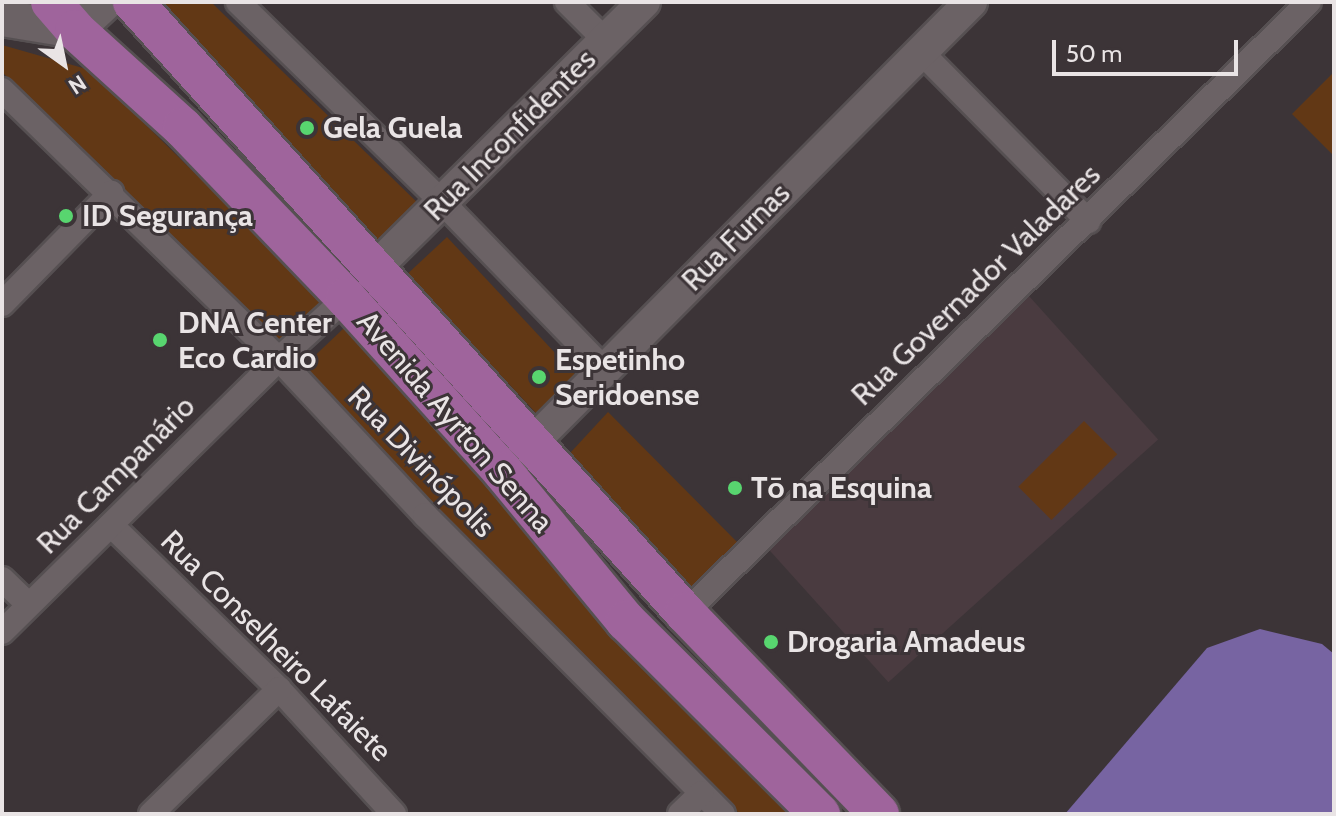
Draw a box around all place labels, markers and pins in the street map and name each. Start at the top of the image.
place label: Gela Guela [323,110,462,146]
marker: Gela Guela [298,119,316,137]
place label: ID Segurança [82,198,253,234]
marker: ID Segurança [57,207,75,225]
place label: DNA Center Eco Cardio [178,305,332,376]
marker: DNA Center Eco Cardio [149,329,171,351]
place label: Espetinho Seridoense [555,342,699,412]
marker: Espetinho Seridoense [530,368,548,386]
place label: Tō na Esquina [751,470,932,506]
marker: Tō na Esquina [726,479,744,497]
place label: Drogaria Amadeus [787,624,1025,660]
marker: Drogaria Amadeus [762,633,780,651]

